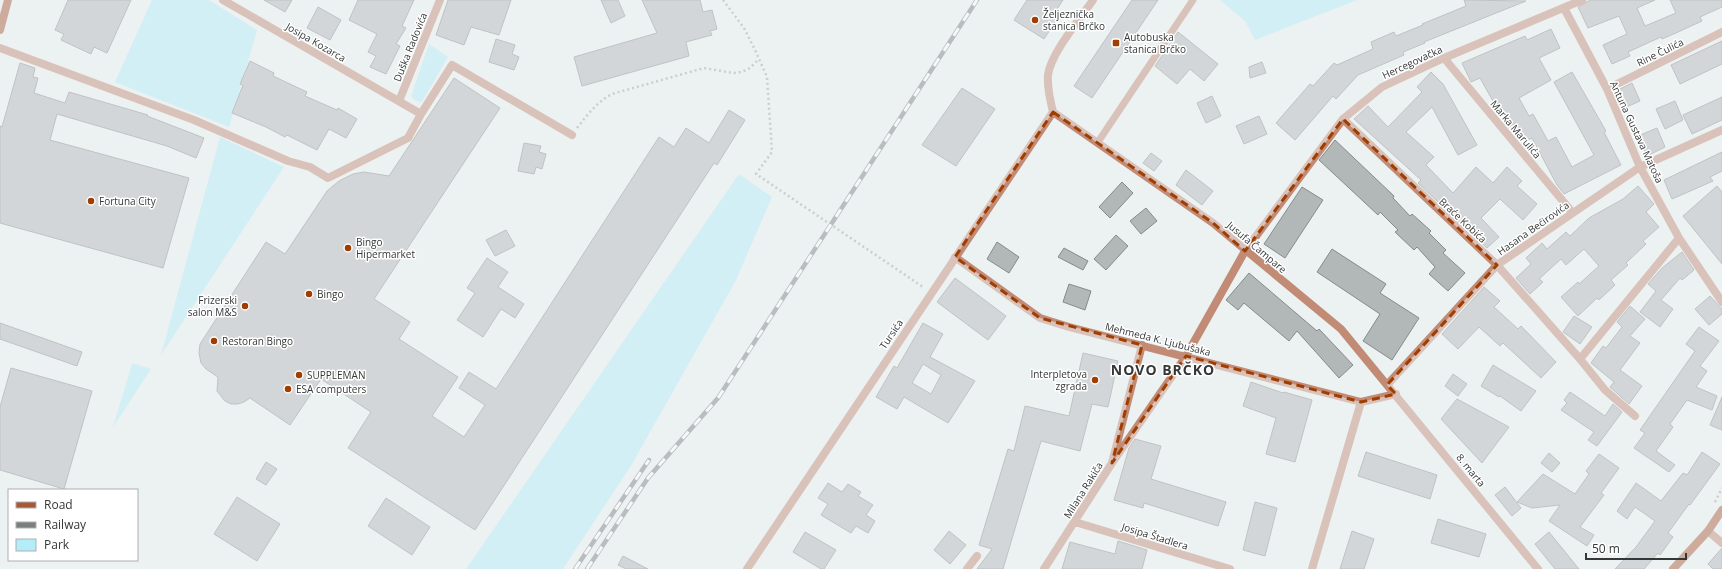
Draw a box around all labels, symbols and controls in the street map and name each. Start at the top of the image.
place label: Željeznička stanica Brčko [1043,7,1105,33]
street label: Duška Radovića [390,10,430,84]
marker: Željeznička stanica Brčko [1030,15,1040,25]
street label: Josipa Kozarca [283,19,349,65]
place label: Autobuska stanica Brčko [1124,30,1186,56]
street label: Rine Čulića [1634,35,1686,69]
marker: Autobuska stanica Brčko [1111,38,1121,48]
street label: Hercegovačka [1380,42,1444,82]
street label: Antuna Gustava Matoša [1607,79,1667,185]
street label: Marka Marulića [1487,97,1545,161]
place label: Fortuna City [99,194,157,208]
street label: Braće Kobića [1436,194,1490,246]
marker: Fortuna City [86,196,96,206]
street label: Hasana Bećirovića [1494,198,1572,258]
street label: Jusufa Čampare [1223,217,1290,276]
place label: Bingo Hipermarket [356,235,415,261]
marker: Bingo Hipermarket [343,243,353,253]
place label: Bingo [317,287,344,301]
marker: Bingo [304,289,314,299]
place label: Frizerski salon M&S [188,293,237,319]
marker: Frizerski salon M&S [240,301,250,311]
street label: Tursića [876,316,906,352]
street label: Mehmeda K. Ljubušaka [1104,319,1212,359]
place label: Restoran Bingo [222,334,293,348]
marker: Restoran Bingo [209,336,219,346]
district label: NOVO BRČKO [1111,360,1215,379]
place label: Interpletova zgrada [1030,367,1087,393]
place label: SUPPLEMAN [307,368,365,382]
marker: SUPPLEMAN [294,370,304,380]
marker: Interpletova zgrada [1090,375,1100,385]
place label: ESA computers [296,382,367,396]
marker: ESA computers [283,384,293,394]
street label: 8. marta [1453,450,1489,490]
street label: Milana Rakiča [1060,459,1106,521]
legend [8,489,138,561]
text: Road [44,496,73,513]
text: Railway [44,516,87,533]
street label: Josipa Štadlera [1119,519,1190,553]
scale bar [1586,535,1686,561]
text: Park [44,536,70,553]
text: 50 m [1592,540,1620,557]

